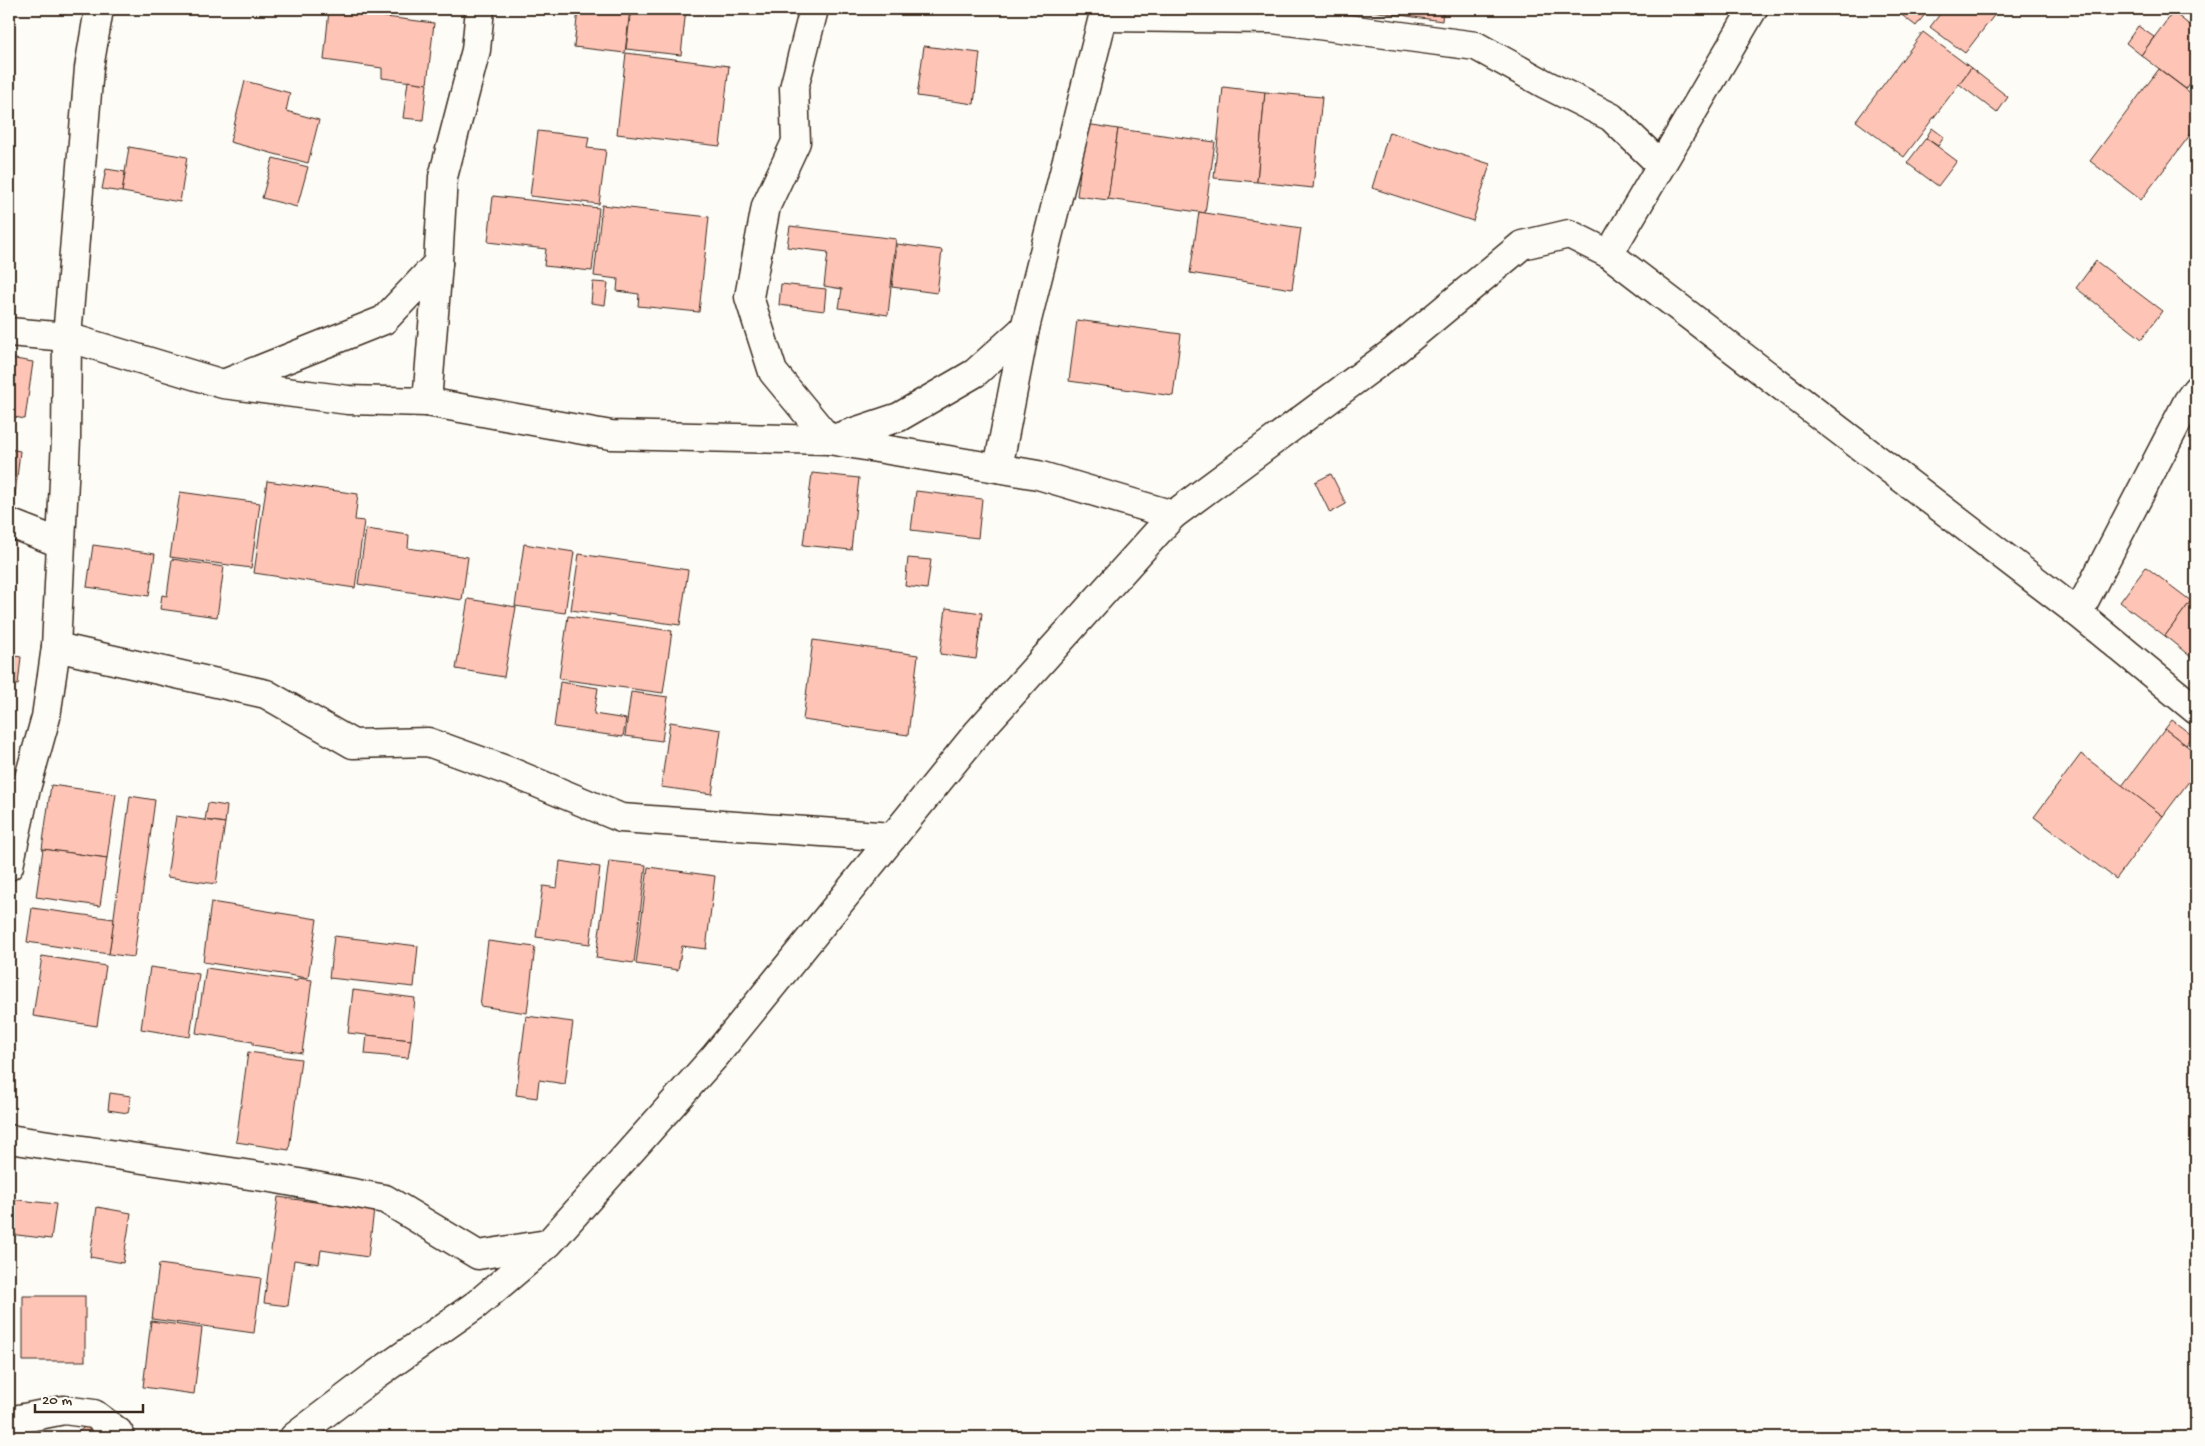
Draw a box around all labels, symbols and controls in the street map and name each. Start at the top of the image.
scale bar [35,1381,142,1413]
text: 20 m [42,1392,72,1410]

